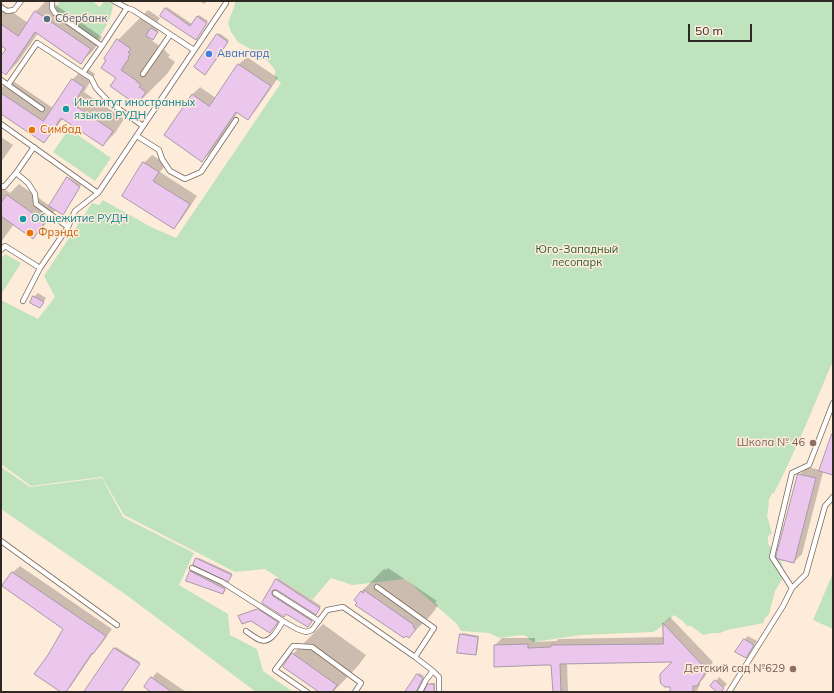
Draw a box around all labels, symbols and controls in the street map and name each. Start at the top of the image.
place label: Сбербанк [55,12,107,26]
marker: Сбербанк [42,14,52,24]
scale bar [690,16,754,42]
text: 50 m [695,23,723,38]
place label: Авангард [217,47,270,61]
marker: Авангард [204,49,214,59]
place label: Институт иностранных языков РУДН [74,96,196,122]
marker: Институт иностранных языков РУДН [61,104,71,114]
place label: Симбад [40,123,81,137]
marker: Симбад [27,125,37,135]
place label: Общежитие РУДН [31,212,128,226]
marker: Общежитие РУДН [18,214,28,224]
place label: Фрэндс [38,226,79,240]
marker: Фрэндс [25,228,35,238]
park label: Юго-Западный лесопарк [536,243,618,269]
place label: Школа № 46 [737,436,805,450]
marker: Школа № 46 [808,438,818,448]
place label: Детский сад №629 [684,662,785,676]
marker: Детский сад №629 [788,664,798,674]

